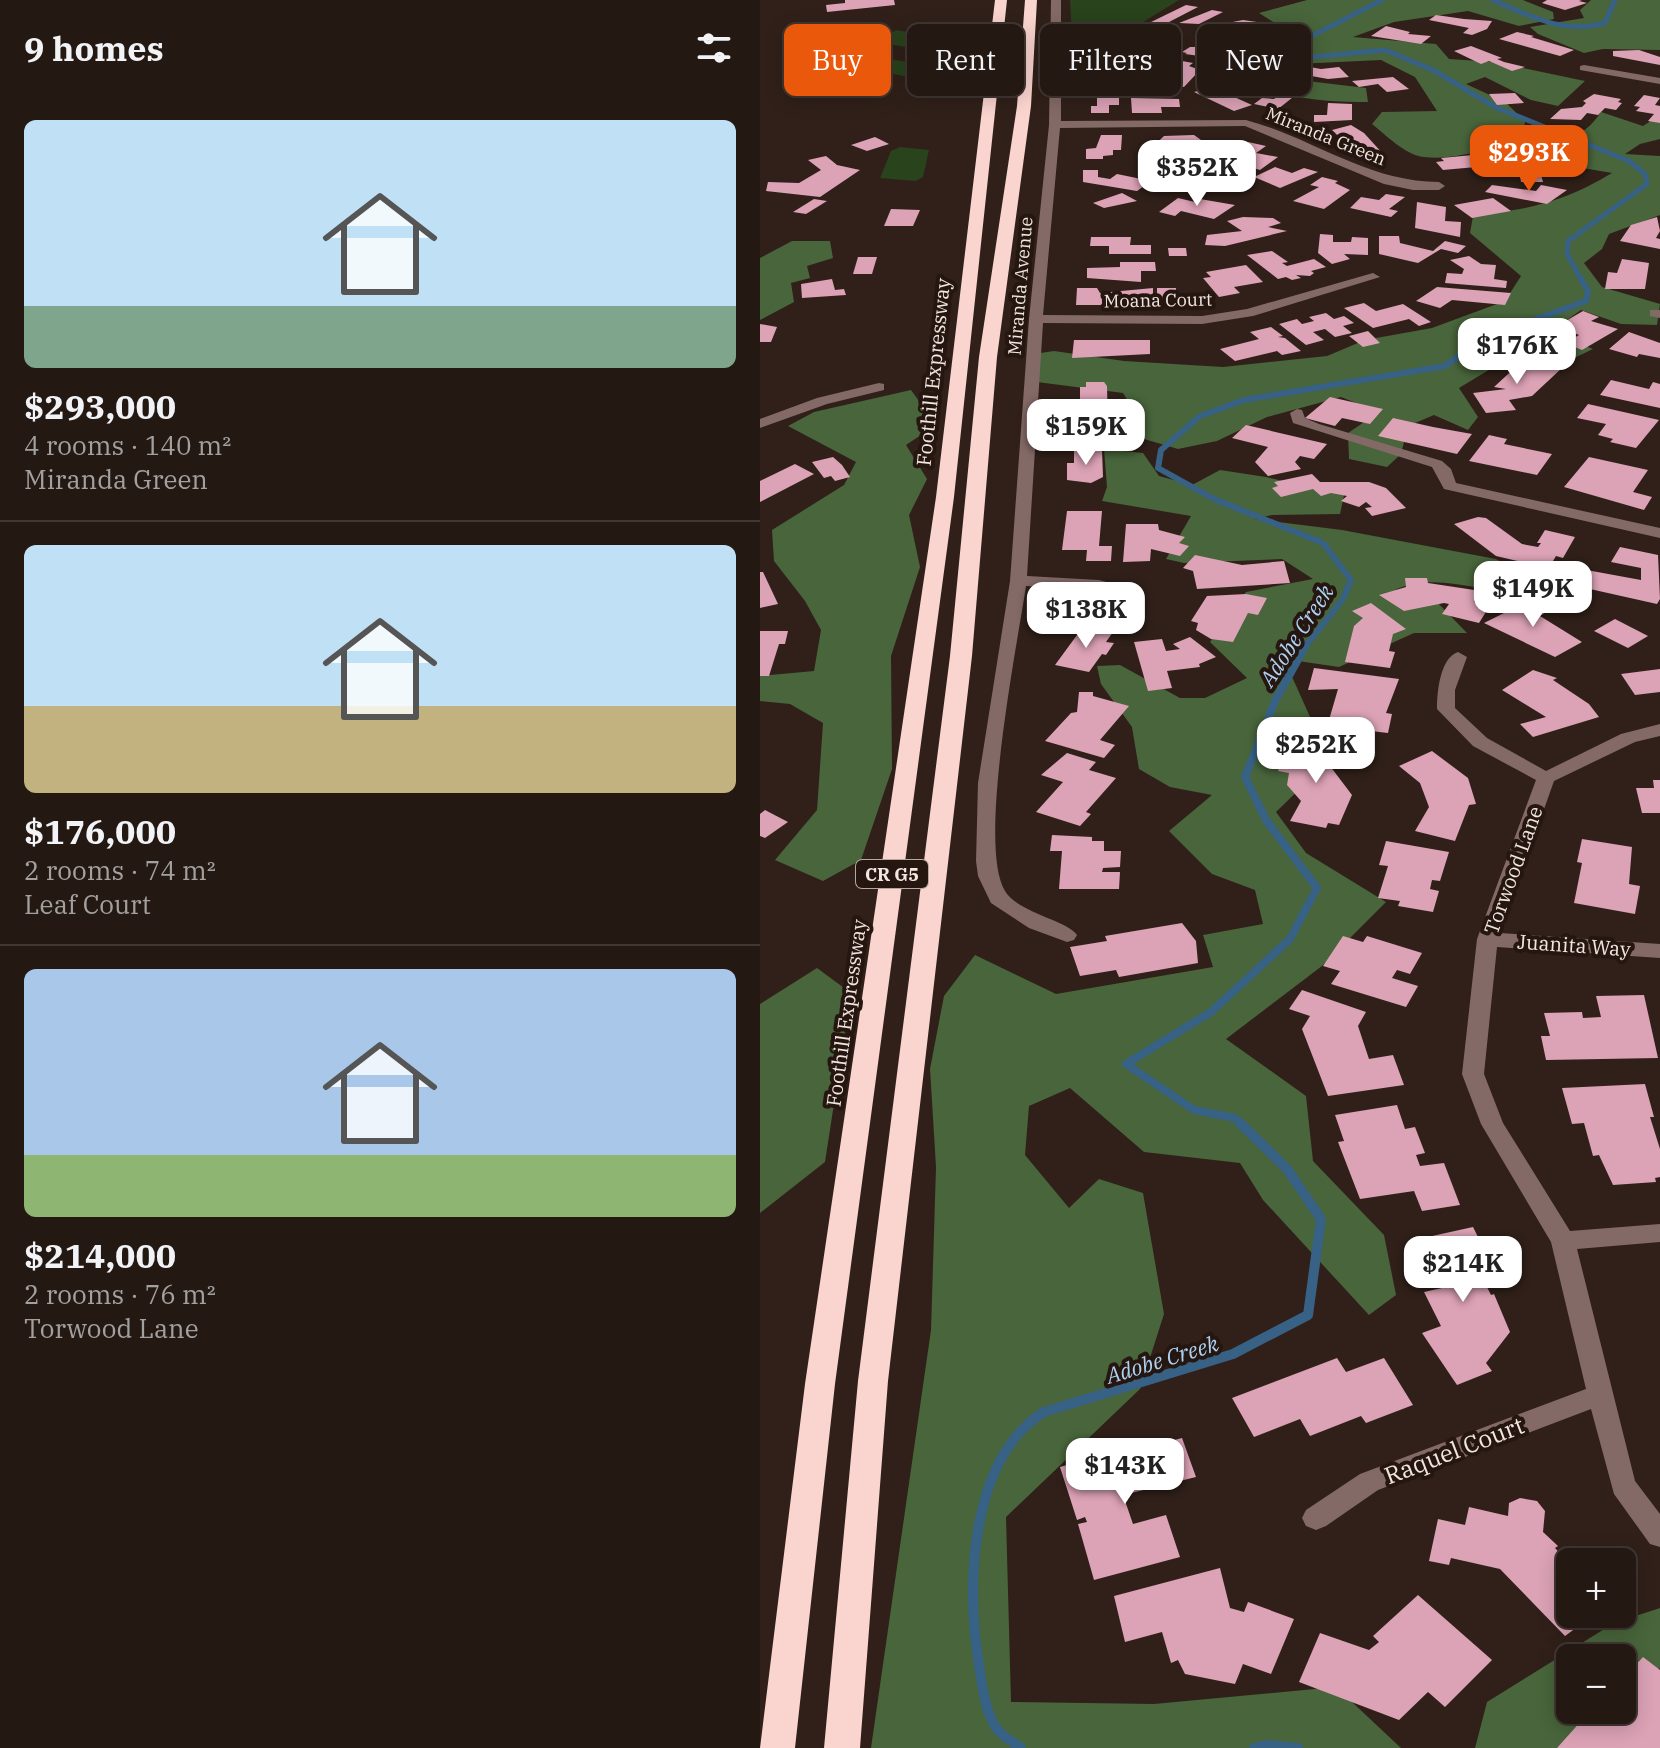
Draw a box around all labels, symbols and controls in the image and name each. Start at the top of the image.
chip: Buy [784,24,891,96]
chip: Rent [907,24,1024,96]
chip: Filters [1040,24,1181,96]
chip: New [1197,24,1311,96]
text: 9 homes [24,26,164,70]
icon: filters [692,26,736,70]
street label: Miranda Green [1263,101,1389,171]
pin: $293K [1473,125,1585,193]
text: $293K [1488,134,1570,168]
pin: $352K [1141,140,1253,208]
text: $352K [1156,149,1238,183]
icon: home [308,172,452,316]
street label: Miranda Avenue [1002,216,1038,356]
street label: Foothill Expressway [910,276,956,467]
street label: Moana Court [1103,288,1213,312]
pin: $176K [1461,318,1573,386]
text: $176K [1476,327,1558,361]
text: $293,000 [24,384,176,428]
pin: $159K [1030,399,1142,467]
text: $159K [1045,408,1127,442]
text: 4 rooms · 140 m² [24,428,231,462]
text: Miranda Green [24,462,208,496]
pin: $149K [1477,561,1589,629]
text: $149K [1492,570,1574,604]
water label: Adobe Creek [1251,578,1340,693]
pin: $138K [1030,582,1142,650]
text: $138K [1045,591,1127,625]
icon: home [308,597,452,741]
pin: $252K [1260,717,1372,785]
text: $252K [1275,726,1357,760]
street label: Torwood Lane [1477,802,1549,938]
text: $176,000 [24,809,176,853]
text: 2 rooms · 74 m² [24,853,216,887]
road number: CR G5 [856,860,928,888]
text: Leaf Court [24,887,151,921]
street label: Foothill Expressway [819,917,873,1108]
street label: Juanita Way [1516,928,1632,962]
icon: home [308,1021,452,1165]
text: $214,000 [24,1233,176,1277]
pin: $214K [1407,1236,1519,1304]
text: $214K [1422,1245,1504,1279]
text: 2 rooms · 76 m² [24,1277,216,1311]
text: Torwood Lane [24,1311,199,1345]
water label: Adobe Creek [1100,1328,1222,1390]
street label: Raquel Court [1380,1409,1528,1491]
pin: $143K [1069,1438,1181,1506]
text: $143K [1084,1447,1166,1481]
map controls [1556,1548,1636,1724]
button: + [1556,1548,1636,1628]
button: − [1556,1644,1636,1724]

